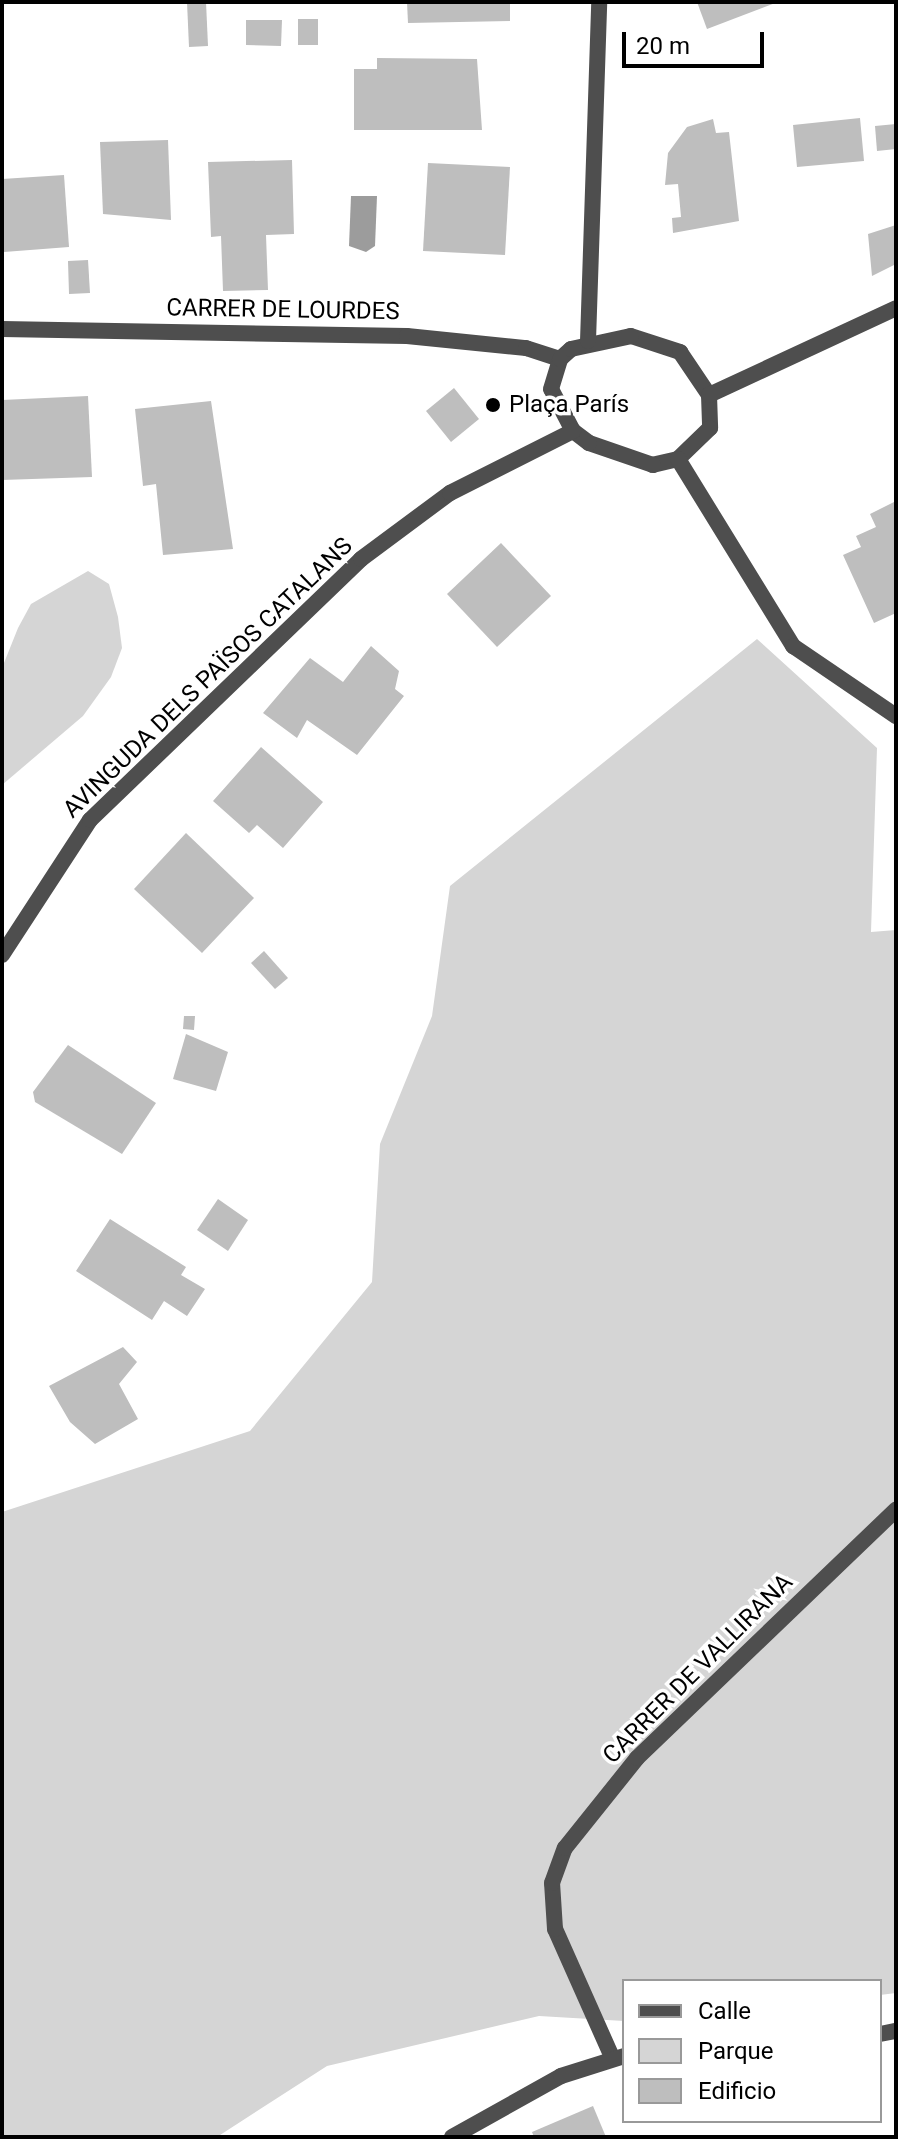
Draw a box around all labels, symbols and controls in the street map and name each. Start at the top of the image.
scale bar [626,16,768,66]
text: 20 m [636,32,690,60]
street label: CARRER DE LOURDES [166,294,400,326]
place label: Plaça París [509,391,629,419]
marker: Plaça París [484,396,502,414]
street label: AVINGUDA DELS PAÏSOS CATALANS [57,532,359,824]
street label: CARRER DE VALLIRANA [597,1568,799,1770]
legend [622,1979,882,2123]
text: Calle [698,1997,751,2025]
text: Parque [698,2037,774,2065]
text: Edificio [698,2077,776,2105]

